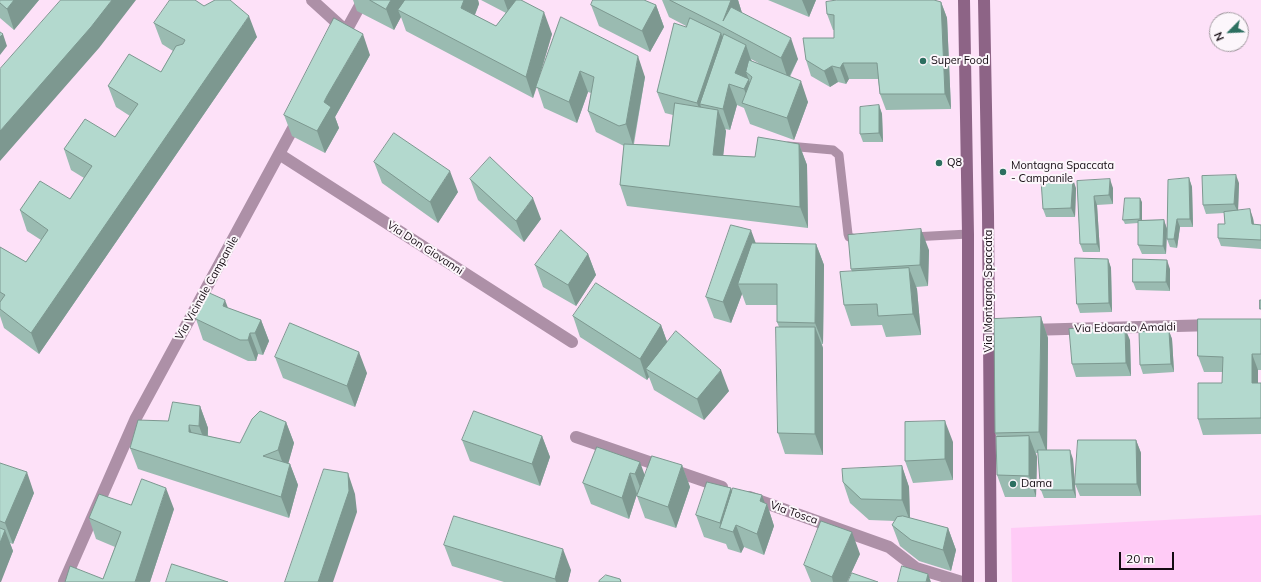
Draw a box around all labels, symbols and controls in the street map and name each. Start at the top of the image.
north arrow [1209,12,1249,52]
text: N [1211,30,1227,43]
place label: Super Food [931,54,989,68]
marker: Super Food [918,56,928,66]
place label: Q8 [947,156,962,170]
marker: Q8 [934,158,944,168]
place label: Montagna Spaccata - Campanile [1011,159,1114,185]
marker: Montagna Spaccata - Campanile [998,167,1008,177]
street label: Via Don Giovanni [384,218,466,278]
street label: Via Montagna Spaccata [982,230,996,352]
street label: Via Vicinale Campanile [173,234,241,342]
street label: Via Edoardo Amaldi [1074,321,1176,335]
place label: Dama [1021,477,1052,491]
marker: Dama [1008,479,1018,489]
street label: Via Tosca [769,499,819,527]
scale bar [1121,544,1176,570]
text: 20 m [1126,551,1154,566]

